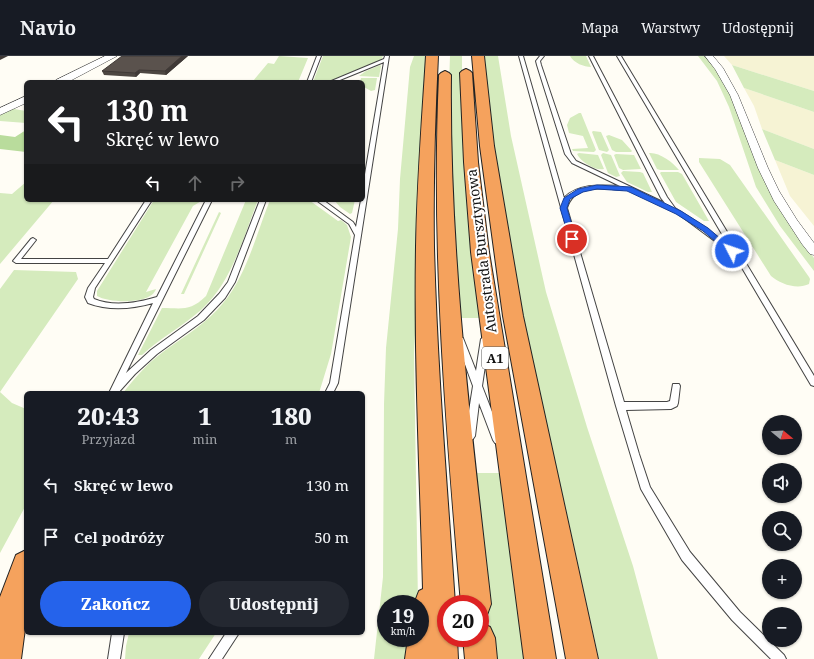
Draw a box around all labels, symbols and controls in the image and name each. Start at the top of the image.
text: Navio [20,15,76,41]
text: Mapa [581,18,619,37]
text: Warstwy [641,18,700,37]
text: Udostępnij [722,18,794,37]
text: 130 m [106,91,188,129]
icon: left [40,96,92,148]
text: Skręć w lewo [106,127,219,151]
street label: Autostrada Bursztynowa [461,168,500,334]
icon: left [142,172,164,194]
icon: ahead [184,172,206,194]
icon: right [226,172,248,194]
pin [555,222,589,256]
icon: arrive [561,228,583,250]
position arrow [711,230,753,272]
road number: A1 [482,347,508,369]
text: 20:43 [77,399,139,432]
text: 1 [198,399,212,432]
text: 180 [271,399,312,432]
north arrow [762,415,802,455]
map controls [762,415,802,647]
text: Przyjazd [81,430,135,448]
text: min [193,430,217,448]
text: m [285,430,297,448]
button: sound [762,463,802,503]
icon: left [40,474,62,496]
text: Skręć w lewo [74,475,173,495]
text: 130 m [306,475,349,495]
button: search [762,511,802,551]
icon: arrive [40,526,62,548]
text: Cel podróży [74,527,164,547]
text: 50 m [314,527,349,547]
button: + [762,559,802,599]
button: Zakończ [40,581,191,627]
button: Udostępnij [199,581,349,627]
speed limit sign: 20 [437,595,489,647]
text: 19 [392,602,414,629]
button: − [762,607,802,647]
text: km/h [391,624,415,638]

